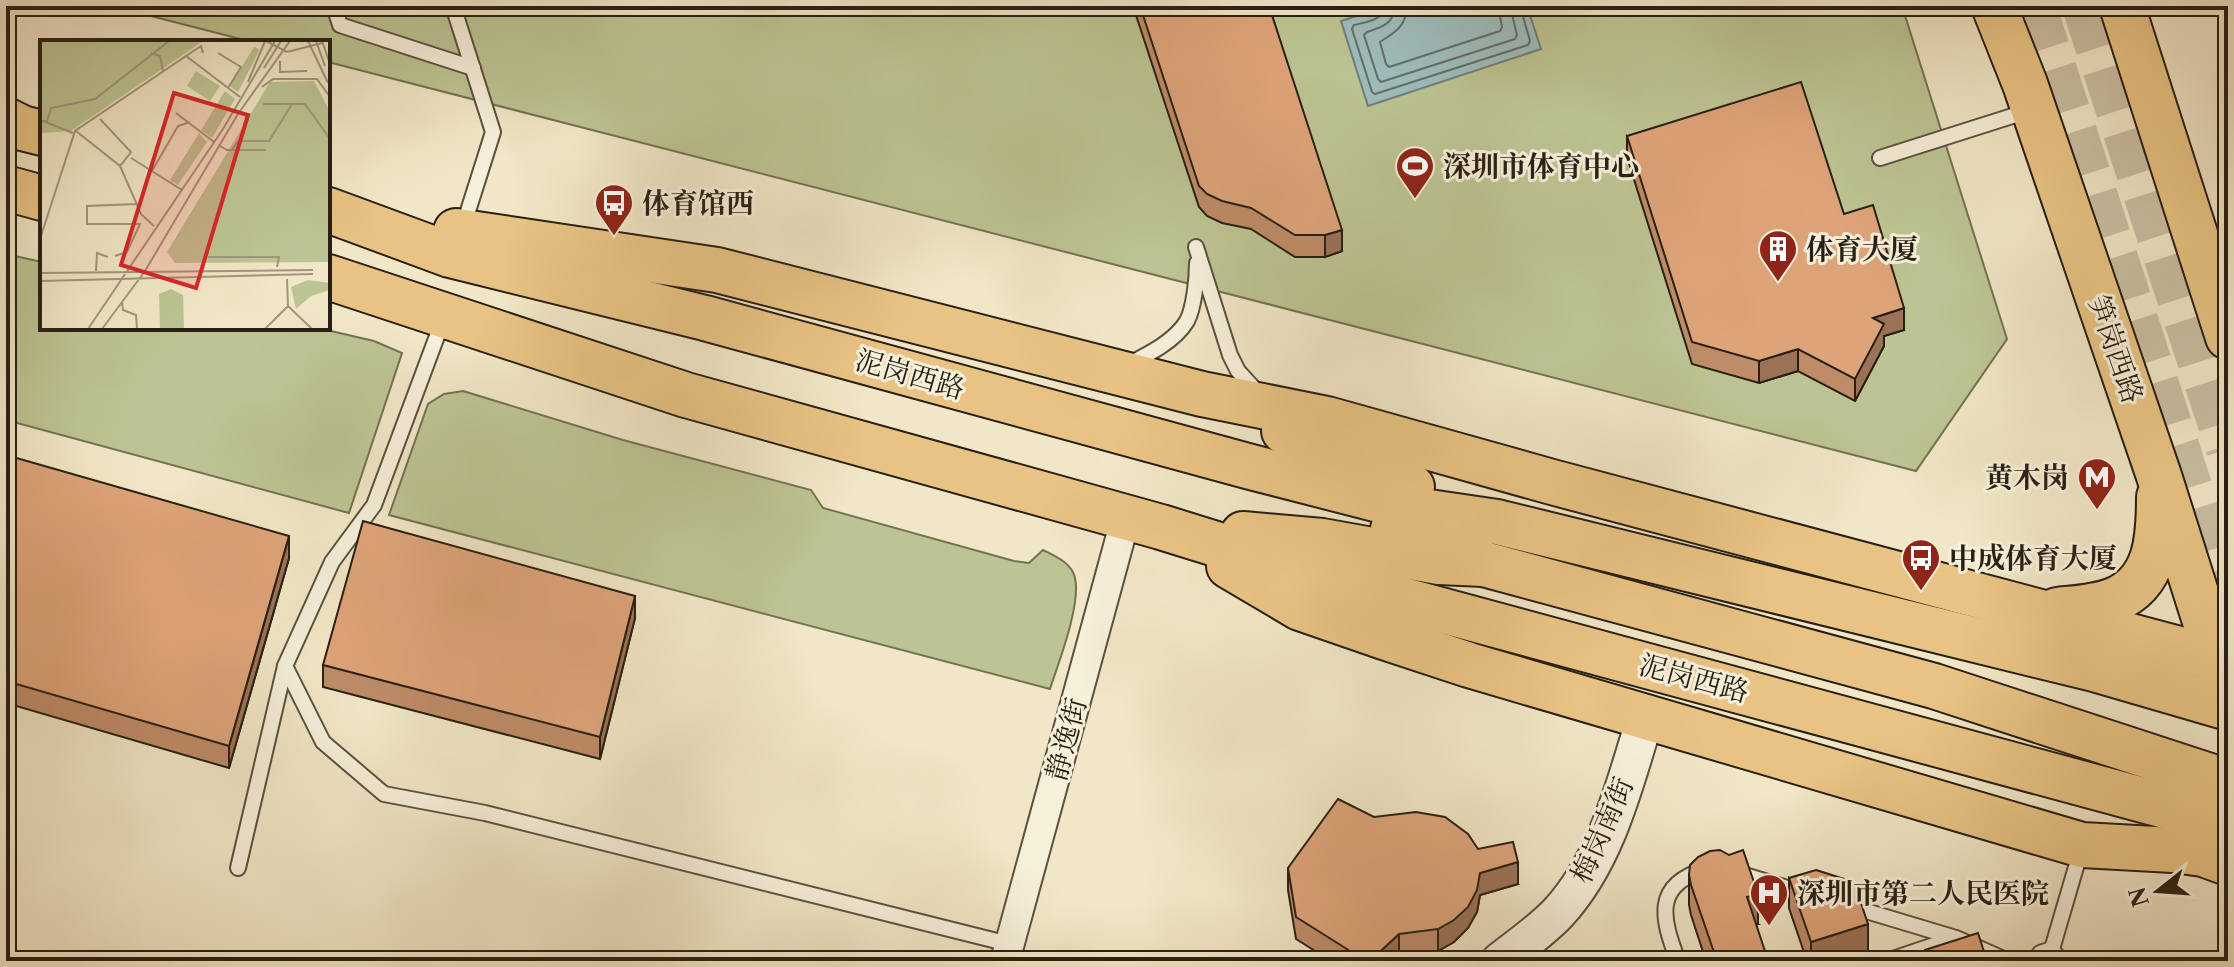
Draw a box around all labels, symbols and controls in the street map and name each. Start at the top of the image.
inset map [40,40,330,330]
sports icon: 深圳市体育中心 [1394,145,1436,200]
place label: 深圳市体育中心 [1443,149,1639,183]
bus stop icon: 体育馆西 [593,182,635,237]
place label: 体育馆西 [642,186,754,220]
building icon: 体育大厦 [1757,228,1799,283]
place label: 体育大厦 [1806,232,1918,266]
street label: 笋岗西路 [2082,291,2150,407]
street label: 泥岗西路 [851,342,969,406]
metro station icon: 黄木岗 [2076,456,2118,511]
place label: 黄木岗 [1985,460,2069,494]
bus stop icon: 中成体育大厦 [1900,537,1942,592]
place label: 中成体育大厦 [1949,541,2117,575]
street label: 泥岗西路 [1636,647,1752,709]
street label: 静逸街 [1039,694,1093,784]
street label: 梅岗南街 [1564,772,1640,888]
north arrow [2118,851,2198,931]
hospital icon: 深圳市第二人民医院 [1748,872,1790,927]
place label: 深圳市第二人民医院 [1797,876,2049,910]
text: N [2124,884,2155,910]

